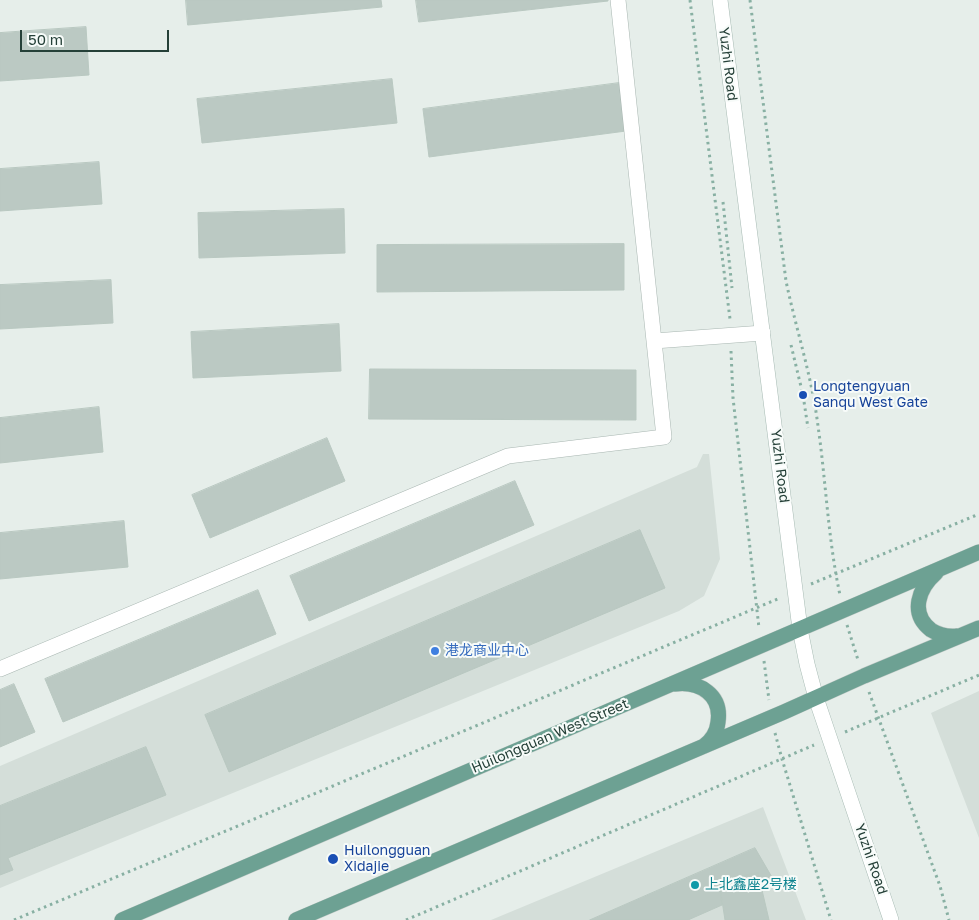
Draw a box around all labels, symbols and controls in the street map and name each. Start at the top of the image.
scale bar [22,20,171,52]
street label: Yuzhi Road [715,26,741,102]
text: 50 m [28,30,63,48]
place label: Longtengyuan Sanqu West Gate [813,379,928,412]
marker: Longtengyuan Sanqu West Gate [797,389,809,401]
street label: Yuzhi Road [767,428,793,504]
place label: 港龙商业中心 [445,643,529,659]
marker: 港龙商业中心 [429,645,441,657]
street label: Huilongguan West Street [469,695,631,777]
street label: Yuzhi Road [851,821,891,897]
place label: Huilongguan Xidajie [344,843,430,876]
marker: Huilongguan Xidajie [326,852,340,866]
place label: 上北鑫座2号楼 [705,877,797,893]
marker: 上北鑫座2号楼 [689,879,701,891]

